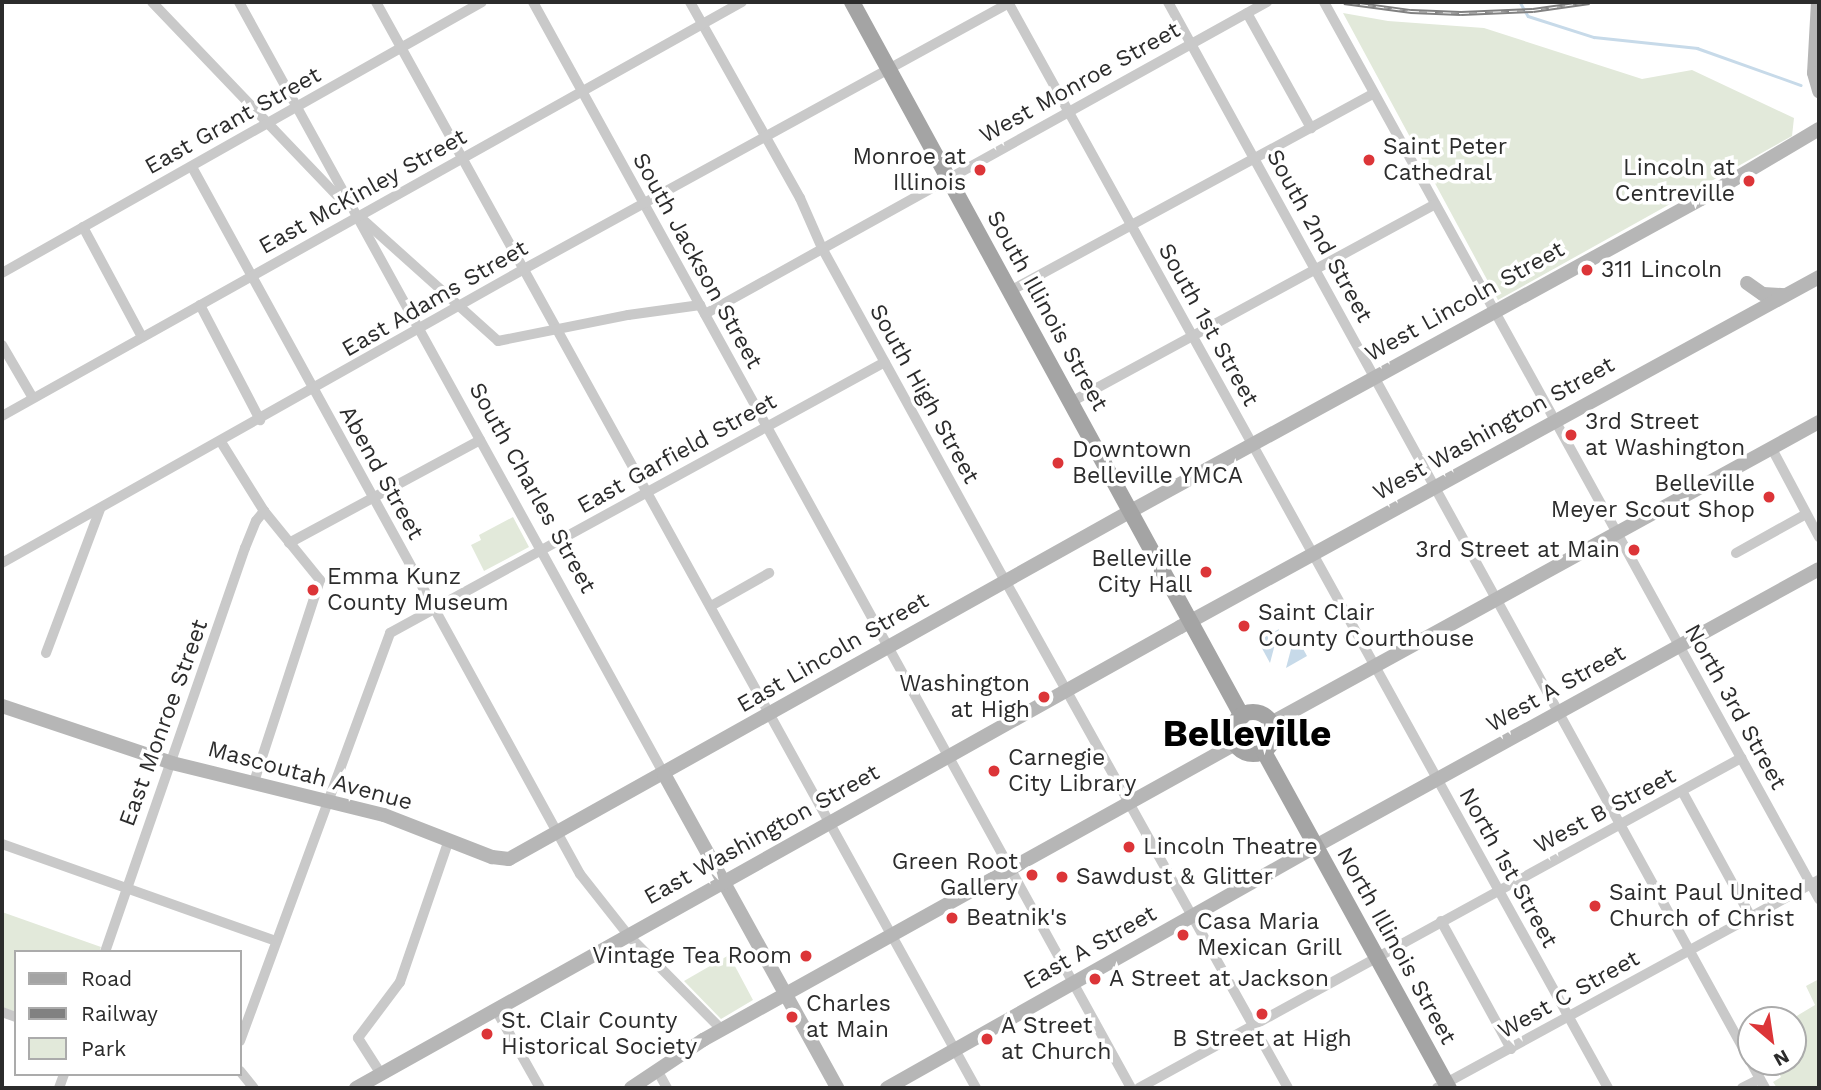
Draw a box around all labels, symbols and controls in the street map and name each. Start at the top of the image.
street label: West Monroe Street [975,16,1185,150]
street label: East Grant Street [140,61,326,181]
street label: East McKinley Street [254,123,472,261]
place label: Saint Peter Cathedral [1383,133,1507,187]
place label: Monroe at Illinois [852,143,966,197]
street label: South 2nd Street [1260,145,1378,327]
street label: South Jackson Street [626,148,768,374]
marker: Saint Peter Cathedral [1361,152,1377,168]
place label: Lincoln at Centreville [1615,154,1735,208]
marker: Monroe at Illinois [972,162,988,178]
marker: Lincoln at Centreville [1741,173,1757,189]
street label: South Illinois Street [980,206,1114,416]
street label: East Adams Street [337,234,533,364]
street label: West Lincoln Street [1361,236,1569,368]
street label: South 1st Street [1152,239,1264,411]
place label: 311 Lincoln [1601,256,1722,284]
marker: 311 Lincoln [1579,262,1595,278]
street label: South High Street [863,299,985,489]
street label: West Washington Street [1368,351,1620,507]
street label: South Charles Street [463,378,601,598]
street label: East Garfield Street [573,388,781,520]
street label: Abend Street [333,401,429,545]
place label: 3rd Street at Washington [1585,408,1746,462]
marker: 3rd Street at Washington [1563,427,1579,443]
place label: Downtown Belleville YMCA [1072,436,1244,490]
marker: Downtown Belleville YMCA [1050,455,1066,471]
place label: Belleville Meyer Scout Shop [1550,470,1755,524]
marker: Belleville Meyer Scout Shop [1761,489,1777,505]
place label: 3rd Street at Main [1415,536,1620,564]
marker: 3rd Street at Main [1626,542,1642,558]
place label: Belleville City Hall [1091,545,1192,599]
place label: Emma Kunz County Museum [327,563,509,617]
marker: Belleville City Hall [1198,564,1214,580]
marker: Emma Kunz County Museum [305,582,321,598]
street label: East Lincoln Street [732,587,934,719]
place label: Saint Clair County Courthouse [1258,599,1475,653]
street label: East Monroe Street [114,616,214,830]
marker: Saint Clair County Courthouse [1236,618,1252,634]
street label: North 3rd Street [1678,619,1792,795]
street label: West A Street [1481,639,1631,739]
place label: Washington at High [899,670,1030,724]
marker: Washington at High [1036,689,1052,705]
district label: Belleville [1163,712,1331,756]
street label: Mascoutah Avenue [204,735,416,817]
place label: Carnegie City Library [1008,744,1137,798]
street label: East Washington Street [639,759,885,911]
street label: West B Street [1530,762,1680,860]
marker: Carnegie City Library [986,763,1002,779]
street label: North 1st Street [1453,783,1563,953]
place label: Lincoln Theatre [1143,833,1318,861]
marker: Lincoln Theatre [1121,839,1137,855]
street label: North Illinois Street [1330,843,1462,1049]
place label: Green Root Gallery [892,848,1018,902]
place label: Sawdust & Glitter [1076,863,1273,891]
marker: Green Root Gallery [1024,867,1040,883]
marker: Sawdust & Glitter [1054,869,1070,885]
place label: Saint Paul United Church of Christ [1609,879,1804,933]
marker: Saint Paul United Church of Christ [1587,898,1603,914]
street label: East A Street [1018,900,1162,996]
place label: Beatnik's [966,904,1067,932]
place label: Casa Maria Mexican Grill [1197,908,1342,962]
marker: Beatnik's [944,910,960,926]
marker: Casa Maria Mexican Grill [1175,927,1191,943]
place label: Vintage Tea Room [591,942,792,970]
street label: West C Street [1494,945,1644,1045]
marker: Vintage Tea Room [798,948,814,964]
legend [14,950,242,1076]
place label: A Street at Jackson [1109,965,1331,993]
text: Road [81,966,132,991]
marker: A Street at Jackson [1087,971,1103,987]
place label: Charles at Main [806,990,891,1044]
text: Railway [81,1001,158,1026]
marker: B Street at High [1254,1006,1270,1022]
north arrow [1737,1006,1807,1076]
place label: St. Clair County Historical Society [501,1007,698,1061]
marker: Charles at Main [784,1009,800,1025]
place label: A Street at Church [1001,1012,1111,1066]
place label: B Street at High [1172,1025,1352,1053]
marker: St. Clair County Historical Society [479,1026,495,1042]
marker: A Street at Church [979,1031,995,1047]
text: Park [81,1036,126,1061]
text: N [1770,1045,1793,1072]

